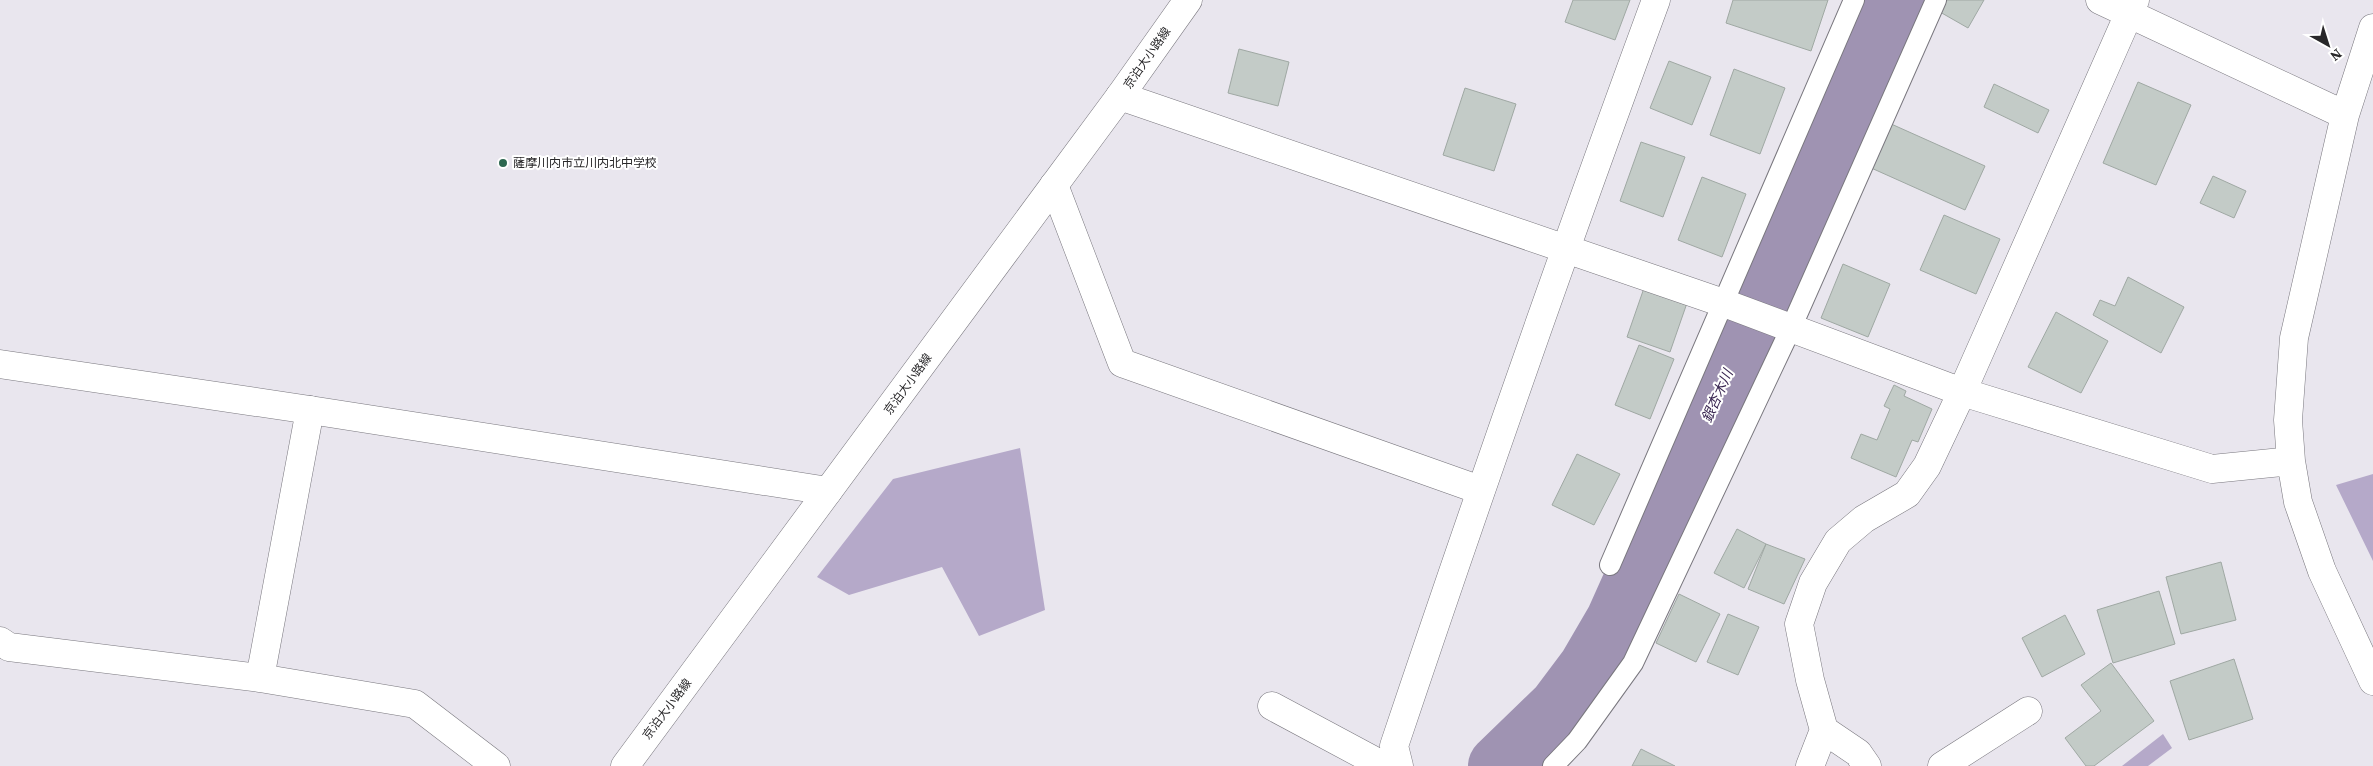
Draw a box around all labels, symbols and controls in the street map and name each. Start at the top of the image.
north arrow [2303,20,2353,70]
street label: 京泊大小路線 [1120,24,1174,92]
text: N [2326,44,2346,66]
place label: 薩摩川内市立川内北中学校 [513,155,657,171]
marker: 薩摩川内市立川内北中学校 [497,157,509,169]
street label: 京泊大小路線 [880,350,936,418]
water label: 銀杏木川 [1696,365,1738,426]
street label: 京泊大小路線 [639,675,695,743]

